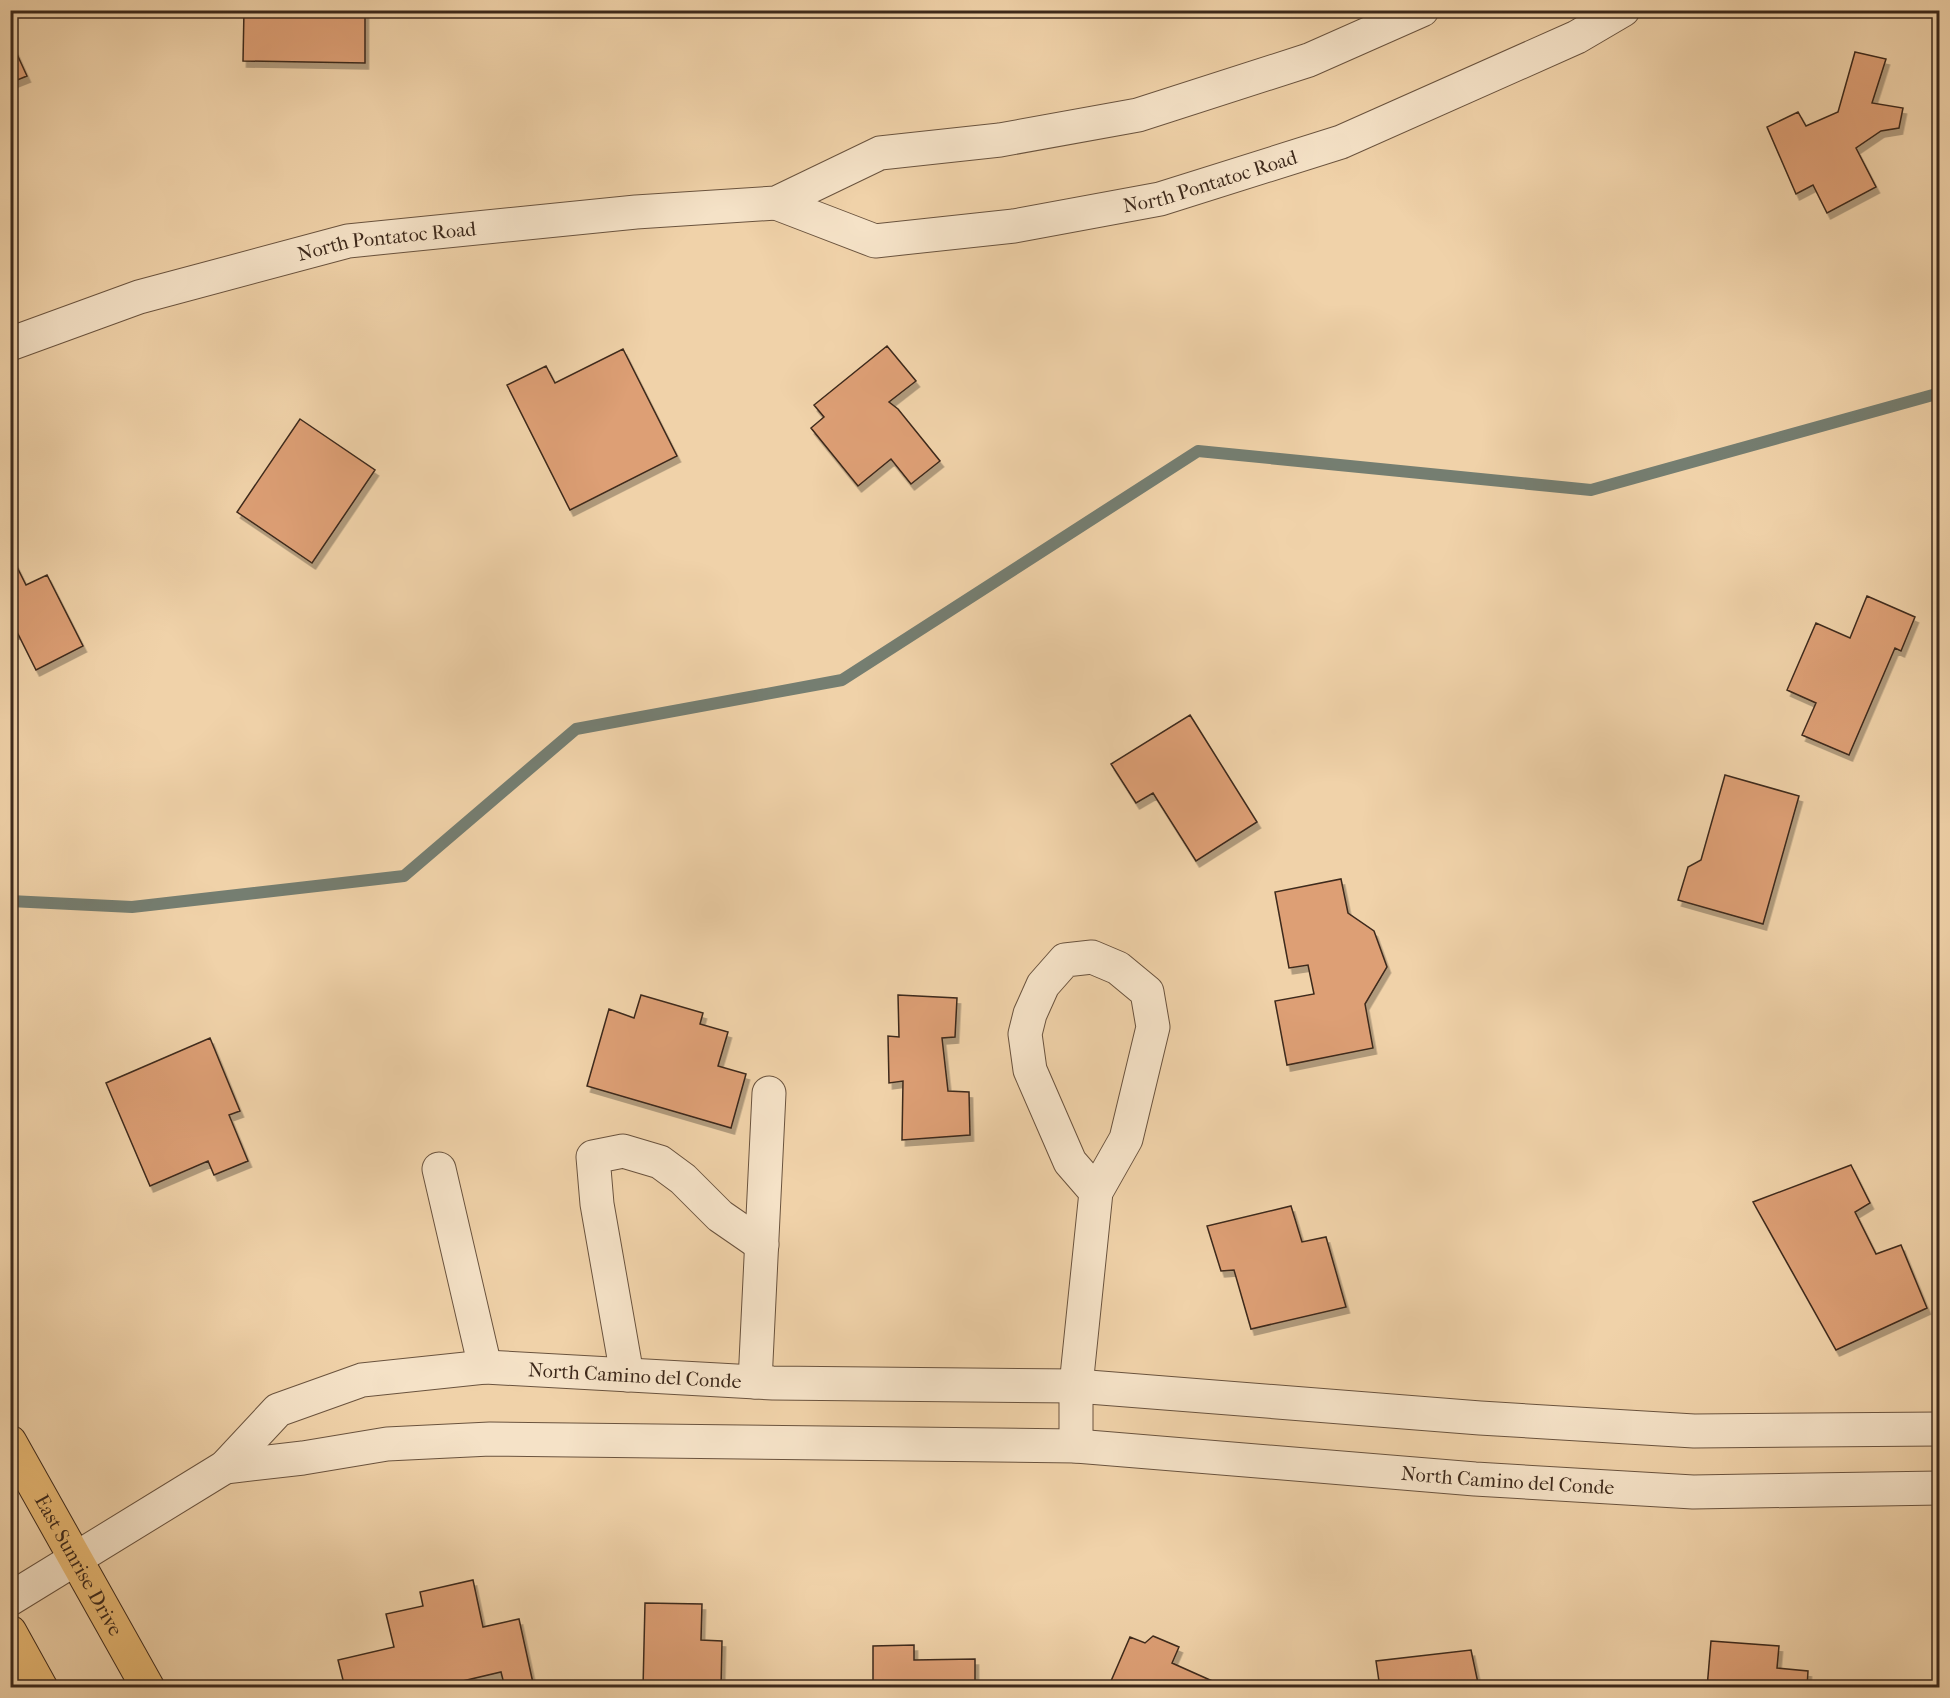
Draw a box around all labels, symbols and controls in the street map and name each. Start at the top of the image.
street label: North Pontatoc Road [1121,145,1301,218]
street label: North Pontatoc Road [295,217,478,266]
street label: North Camino del Conde [527,1358,742,1393]
street label: North Camino del Conde [1400,1462,1615,1499]
street label: East Sunrise Drive [30,1491,127,1640]

